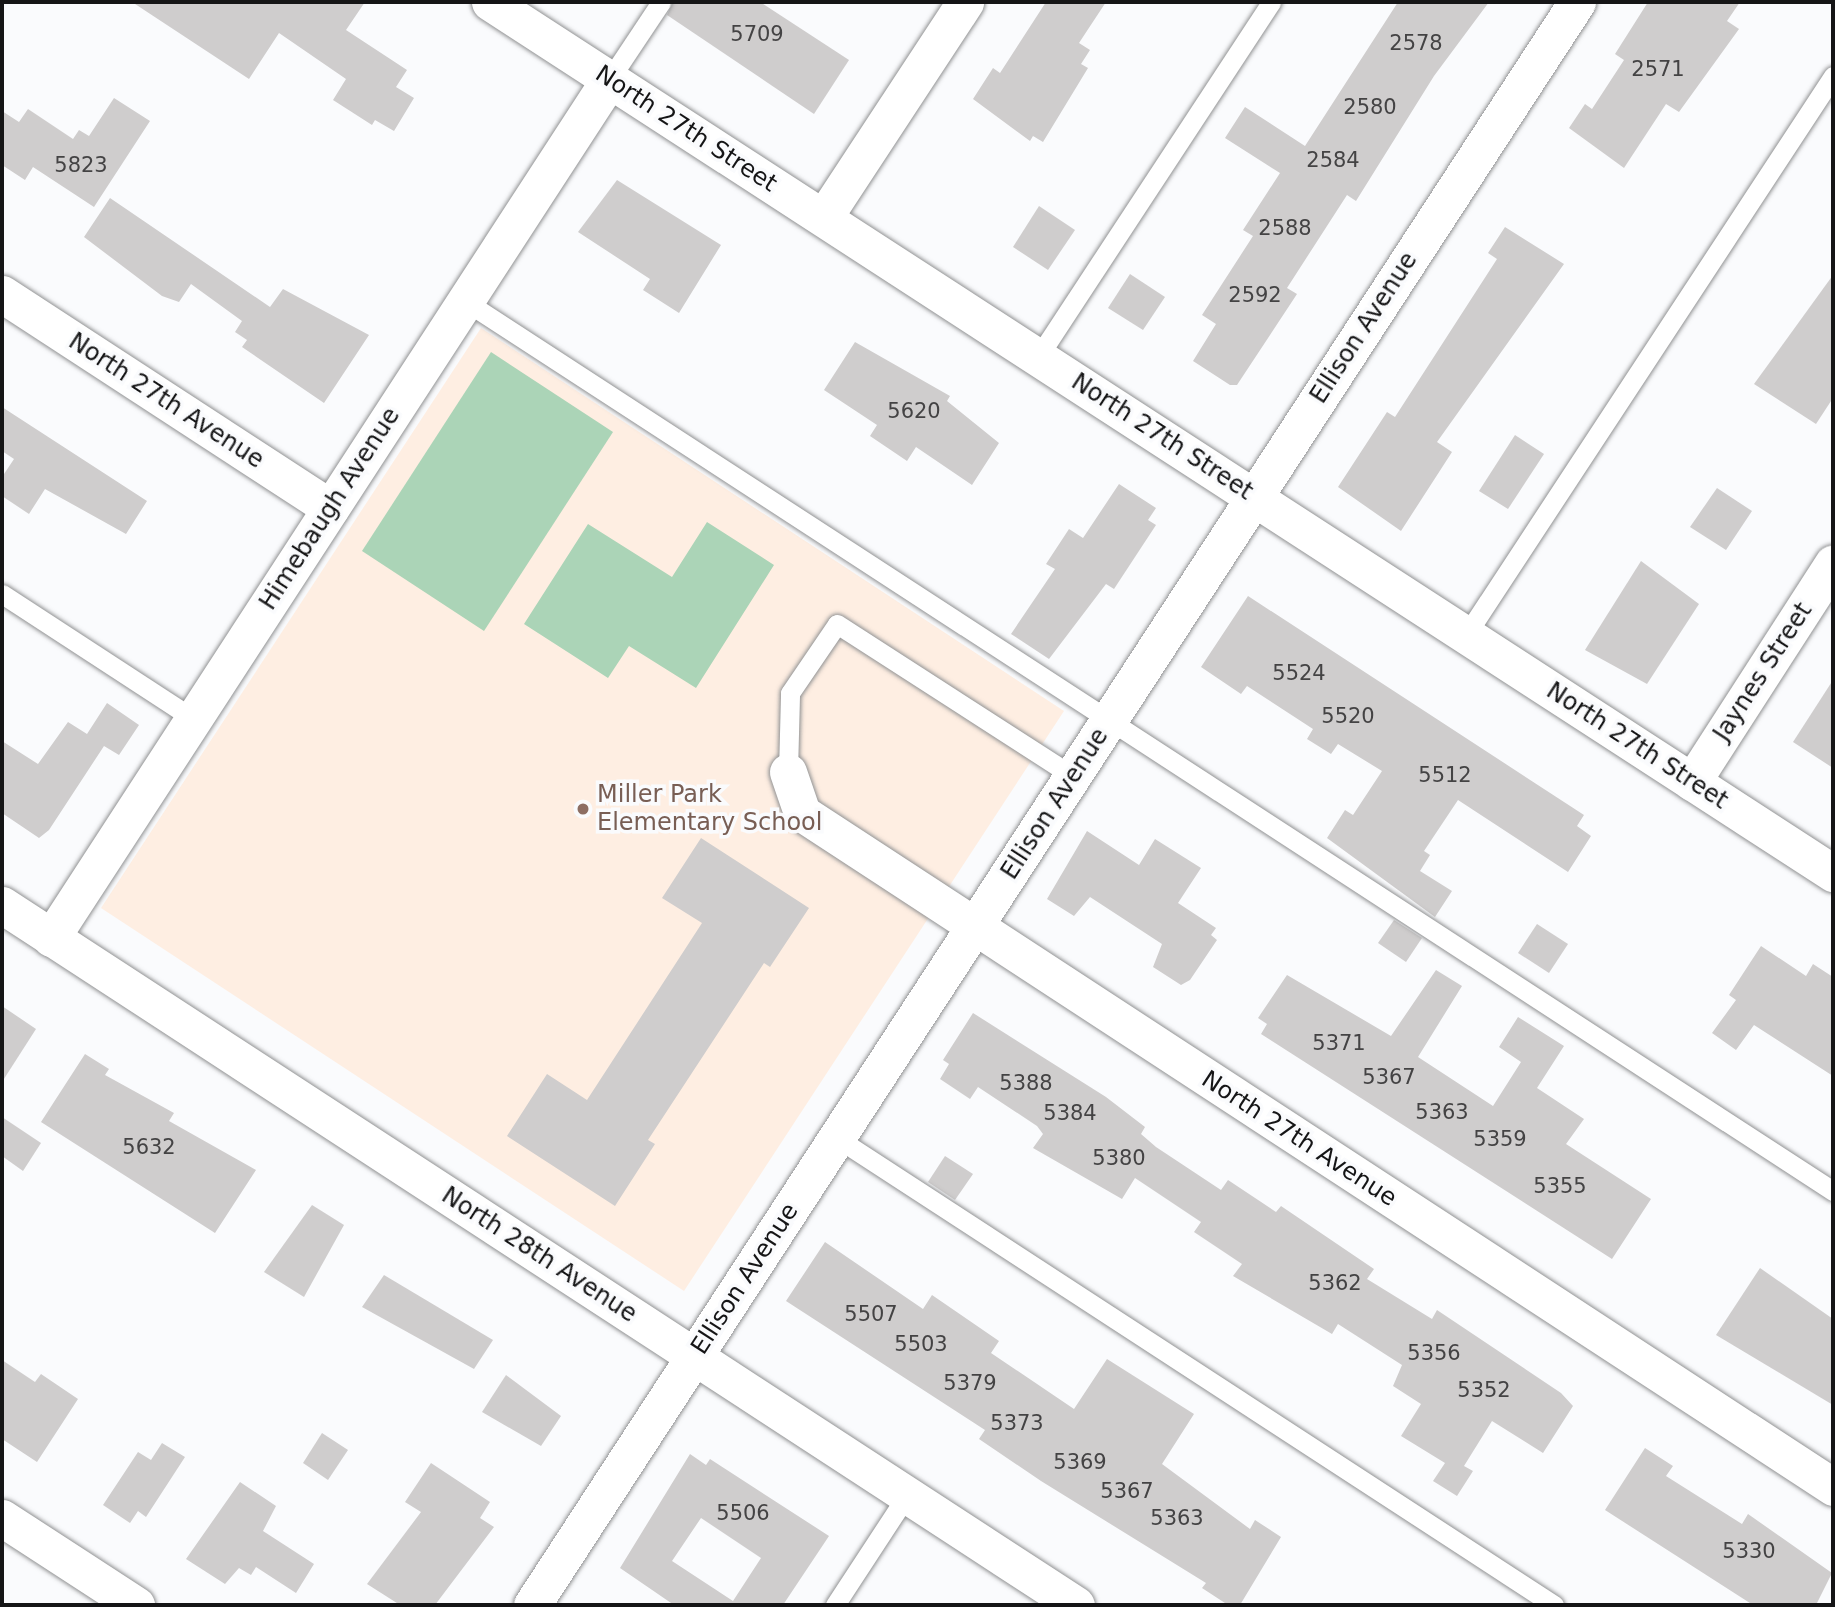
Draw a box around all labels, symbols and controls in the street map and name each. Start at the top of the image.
house number: 5709 [730,21,784,47]
house number: 2578 [1389,30,1443,56]
house number: 2571 [1631,56,1685,82]
street label: North 27th Street [590,60,782,198]
house number: 2580 [1343,94,1397,120]
house number: 2584 [1306,147,1360,173]
house number: 5823 [54,152,108,178]
house number: 2588 [1258,215,1312,241]
street label: Ellison Avenue [1304,247,1424,409]
house number: 2592 [1228,282,1282,308]
street label: North 27th Avenue [63,327,269,475]
street label: North 27th Street [1066,368,1258,506]
house number: 5620 [887,398,941,424]
street label: Himebaugh Avenue [254,403,406,615]
street label: Jaynes Street [1708,597,1818,747]
house number: 5524 [1272,660,1326,686]
street label: North 27th Street [1541,677,1733,815]
house number: 5520 [1321,703,1375,729]
street label: Ellison Avenue [995,723,1115,885]
house number: 5512 [1418,762,1472,788]
place label: Miller Park Elementary School [597,781,822,837]
marker: Miller Park Elementary School [575,801,591,817]
house number: 5371 [1312,1030,1366,1056]
house number: 5367 [1362,1064,1416,1090]
street label: North 27th Avenue [1196,1065,1402,1213]
house number: 5388 [999,1070,1053,1096]
house number: 5363 [1415,1099,1469,1125]
house number: 5384 [1043,1100,1097,1126]
house number: 5359 [1473,1126,1527,1152]
house number: 5632 [122,1134,176,1160]
house number: 5380 [1092,1145,1146,1171]
house number: 5355 [1533,1173,1587,1199]
street label: North 28th Avenue [436,1181,642,1329]
street label: Ellison Avenue [685,1198,805,1360]
house number: 5362 [1308,1270,1362,1296]
house number: 5507 [844,1301,898,1327]
house number: 5503 [894,1331,948,1357]
house number: 5356 [1407,1340,1461,1366]
house number: 5379 [943,1370,997,1396]
house number: 5352 [1457,1377,1511,1403]
house number: 5373 [990,1410,1044,1436]
house number: 5369 [1053,1449,1107,1475]
house number: 5367 [1100,1478,1154,1504]
house number: 5506 [716,1500,770,1526]
house number: 5363 [1150,1505,1204,1531]
house number: 5330 [1722,1538,1776,1564]

